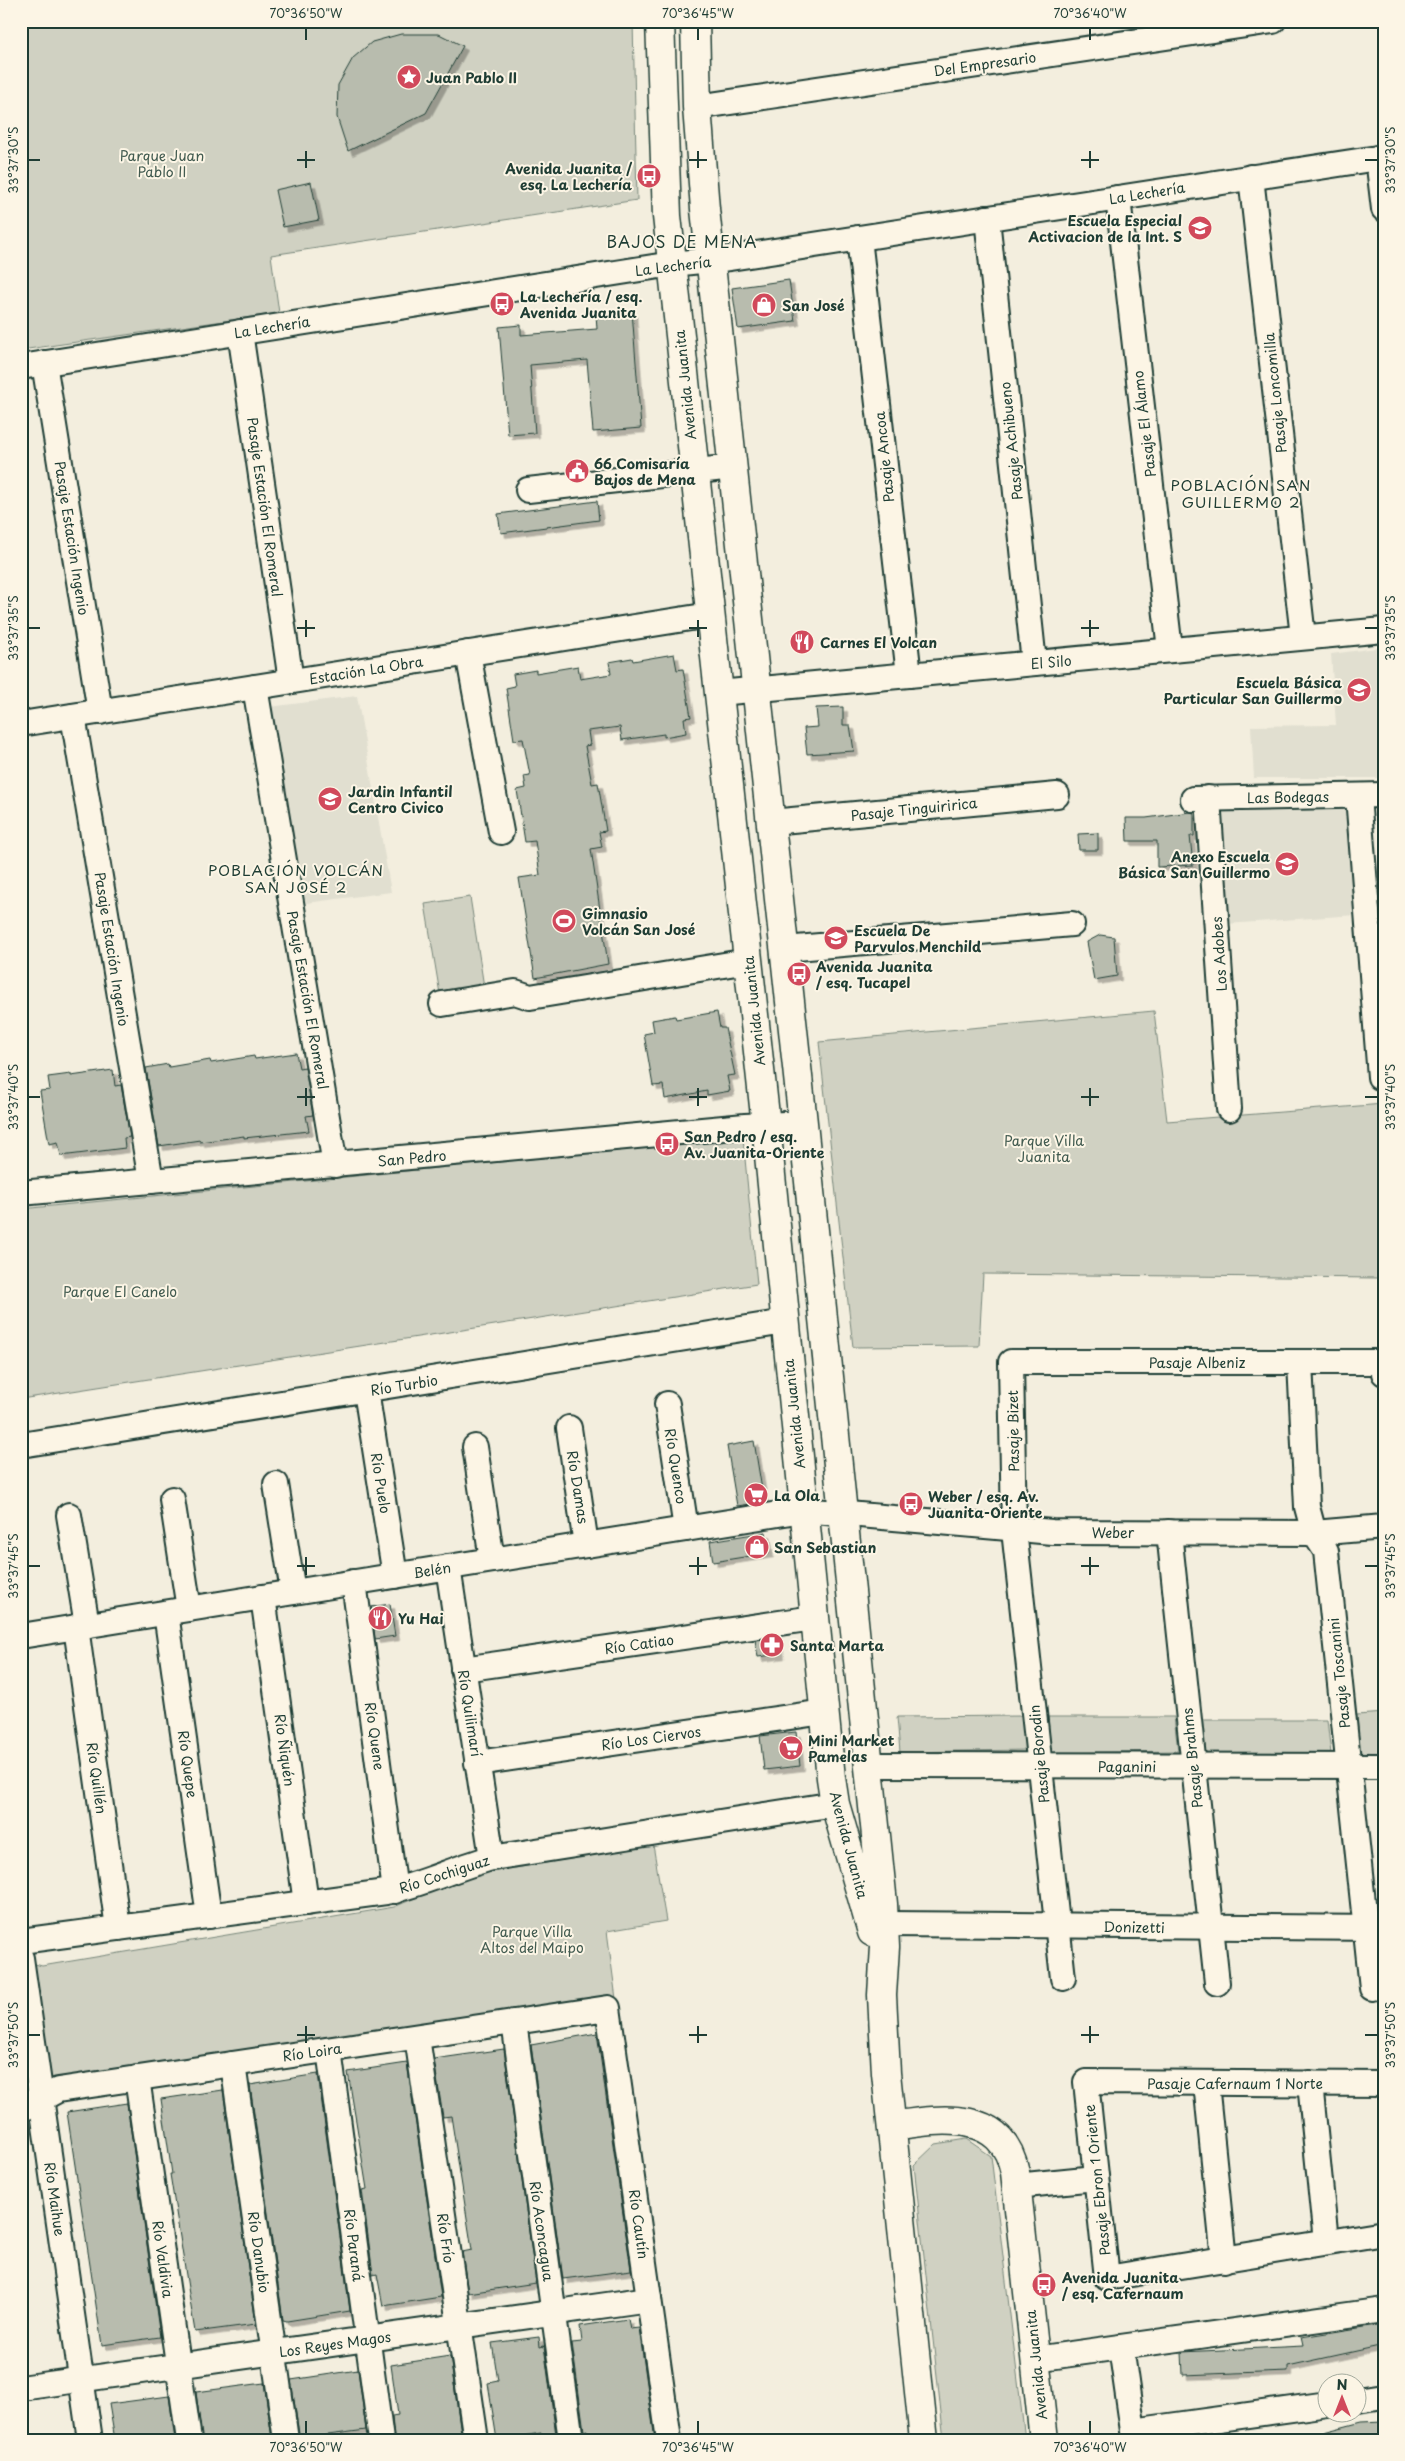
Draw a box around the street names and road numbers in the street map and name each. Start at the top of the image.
street label: Del Empresario [933,46,1038,82]
street label: La Lechería [1108,177,1187,209]
street label: La Lechería [634,251,713,281]
street label: La Lechería [233,311,312,343]
street label: Avenida Juanita [669,329,701,441]
street label: Pasaje Loncomilla [1258,332,1292,454]
street label: Pasaje El Álamo [1127,369,1161,478]
street label: Pasaje Achibueno [994,381,1028,501]
street label: Pasaje Ancoa [869,410,899,504]
street label: Pasaje Estación El Romeral [242,416,288,598]
street label: Pasaje Estación Ingenio [49,459,95,617]
street label: El Silo [1030,650,1073,674]
street label: Estación La Obra [308,651,425,689]
street label: Las Bodegas [1247,786,1329,808]
street label: Pasaje Tinguiririca [850,792,979,826]
street label: Pasaje Estación Ingenio [89,870,135,1028]
street label: Pasaje Estación El Romeral [282,909,334,1091]
street label: Los Adobes [1206,916,1232,992]
street label: Avenida Juanita [738,955,770,1067]
street label: San Pedro [377,1145,448,1171]
street label: Pasaje Albeniz [1149,1352,1246,1373]
street label: Avenida Juanita [778,1358,810,1470]
street label: Río Turbio [369,1369,439,1401]
street label: Pasaje Bizet [1002,1390,1024,1472]
street label: Río Quenco [660,1427,692,1506]
street label: Río Damas [562,1449,594,1525]
street label: Río Puelo [366,1451,396,1515]
street label: Weber [1092,1522,1135,1543]
street label: Belén [412,1557,452,1583]
street label: Pasaje Toscanini [1323,1617,1355,1729]
street label: Río Catiao [603,1629,675,1659]
street label: Río Quilimarí [453,1668,487,1758]
street label: Río Quene [360,1701,390,1772]
street label: Pasaje Borodin [1023,1704,1055,1804]
street label: Pasaje Brahms [1176,1706,1208,1809]
street label: Río Ñiquén [270,1712,300,1788]
street label: Río Los Ciervos [600,1721,702,1755]
street label: Río Quepe [173,1729,203,1800]
street label: Río Quillén [82,1741,112,1815]
street label: Paganini [1098,1756,1156,1777]
street label: Avenida Juanita [825,1789,874,1901]
street label: Río Cochiguaz [396,1849,492,1899]
street label: Donizetti [1103,1916,1165,1938]
street label: Río Loira [281,2037,343,2067]
street label: Pasaje Cafernaum 1 Norte [1147,2073,1323,2094]
street label: Pasaje Ebron 1 Oriente [1079,2103,1115,2257]
street label: Río Maihue [39,2161,71,2238]
street label: Río Aconcagua [525,2180,559,2283]
street label: Río Cautín [624,2188,654,2260]
street label: Río Paraná [339,2207,369,2283]
street label: Río Danubio [243,2210,275,2294]
street label: Río Frío [432,2211,460,2265]
street label: Río Valdivia [147,2219,179,2299]
street label: Avenida Juanita [1020,2309,1052,2421]
street label: Los Reyes Magos [278,2326,392,2362]

